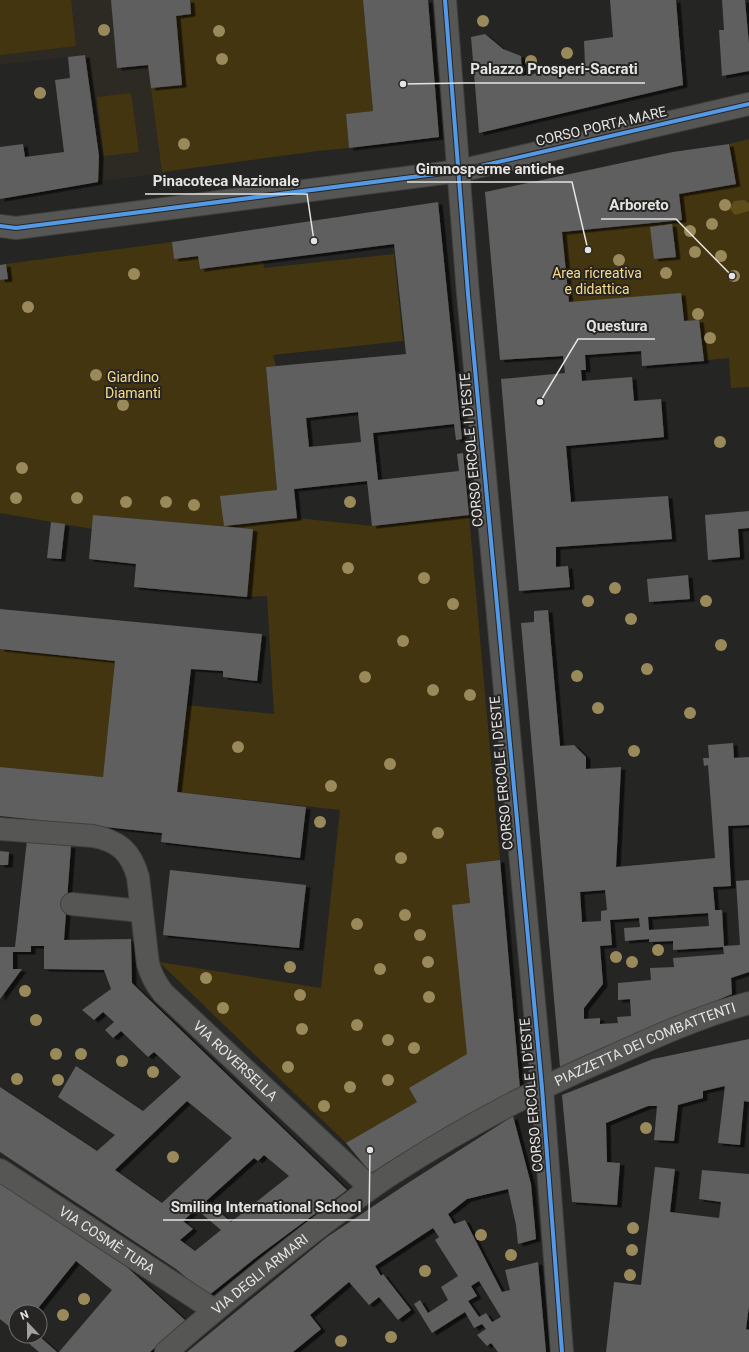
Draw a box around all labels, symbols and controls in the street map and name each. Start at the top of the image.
callout: Palazzo Prosperi-Sacrati [462,56,645,83]
text: Palazzo Prosperi-Sacrati [470,60,638,78]
street label: CORSO PORTA MARE [534,103,668,149]
callout: Gimnosperme antiche [407,155,572,182]
text: Gimnosperme antiche [416,160,564,178]
callout: Pinacoteca Nazionale [145,167,307,194]
text: Pinacoteca Nazionale [153,172,299,190]
callout: Arboreto [601,192,676,219]
text: Arboreto [609,196,669,214]
park label: Area ricreativa e didattica [552,265,642,297]
callout: Questura [578,312,655,339]
text: Questura [586,317,648,335]
park label: Giardino Diamanti [105,369,161,401]
street label: CORSO ERCOLE I D'ESTE [456,372,486,528]
street label: CORSO ERCOLE I D'ESTE [486,695,516,851]
street label: PIAZZETTA DEI COMBATTENTI [552,999,738,1089]
street label: CORSO ERCOLE I D'ESTE [516,1017,546,1173]
street label: VIA ROVERSELLA [190,1018,281,1104]
callout: Smiling International School [163,1193,369,1220]
text: Smiling International School [171,1198,361,1216]
street label: VIA COSMÈ TURA [56,1203,158,1277]
street label: VIA DEGLI ARMARI [209,1231,311,1318]
north arrow [8,1304,48,1344]
text: N [18,1308,31,1323]

